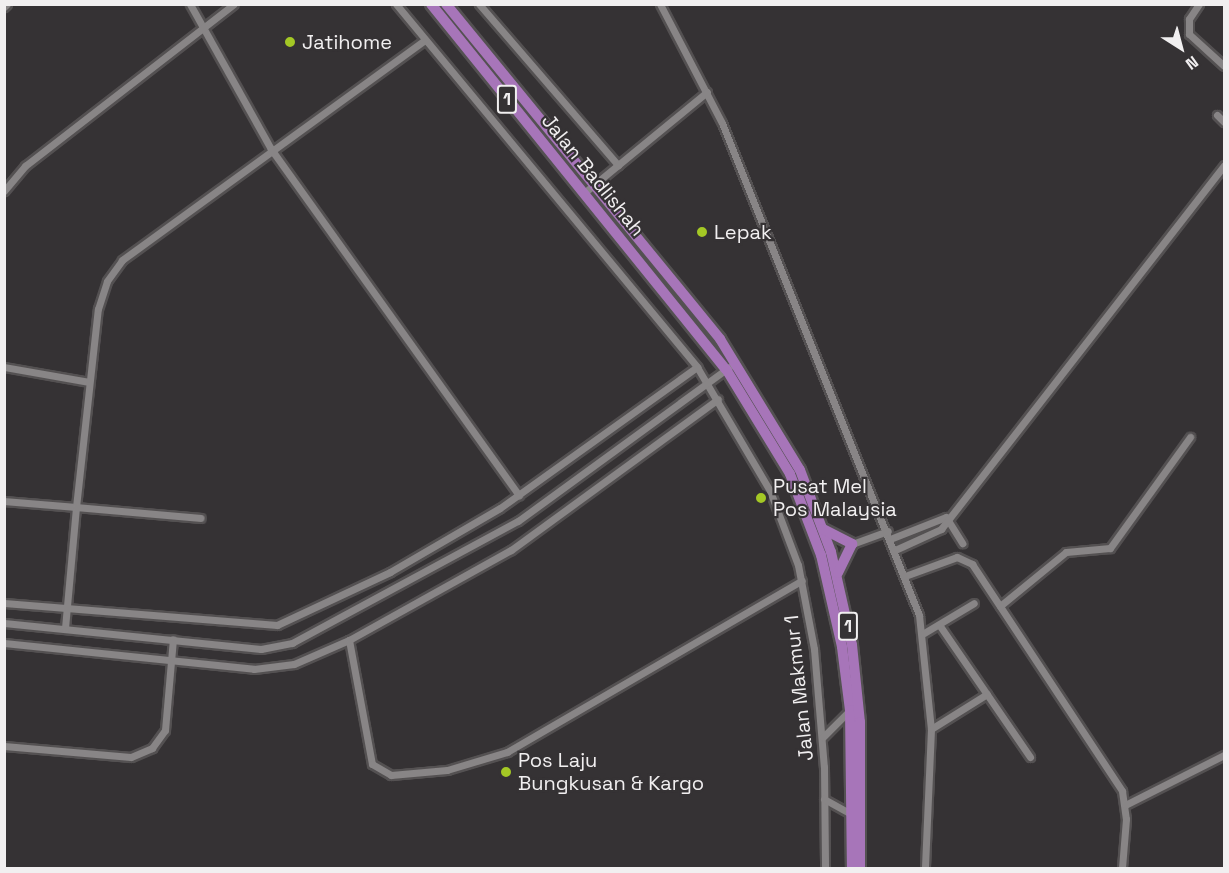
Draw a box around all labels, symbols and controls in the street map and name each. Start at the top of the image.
north arrow [1151,18,1211,78]
place label: Jatihome [302,30,392,54]
marker: Jatihome [283,35,297,49]
text: N [1181,51,1202,75]
road number: 1 [496,84,518,114]
street label: Jalan Badlishah [536,109,650,241]
place label: Lepak [714,220,772,244]
marker: Lepak [695,225,709,239]
place label: Pusat Mel Pos Malaysia [773,474,897,521]
marker: Pusat Mel Pos Malaysia [754,491,768,505]
road number: 1 [838,611,858,641]
street label: Jalan Makmur 1 [779,614,819,762]
place label: Pos Laju Bungkusan & Kargo [518,748,704,795]
marker: Pos Laju Bungkusan & Kargo [499,765,513,779]

